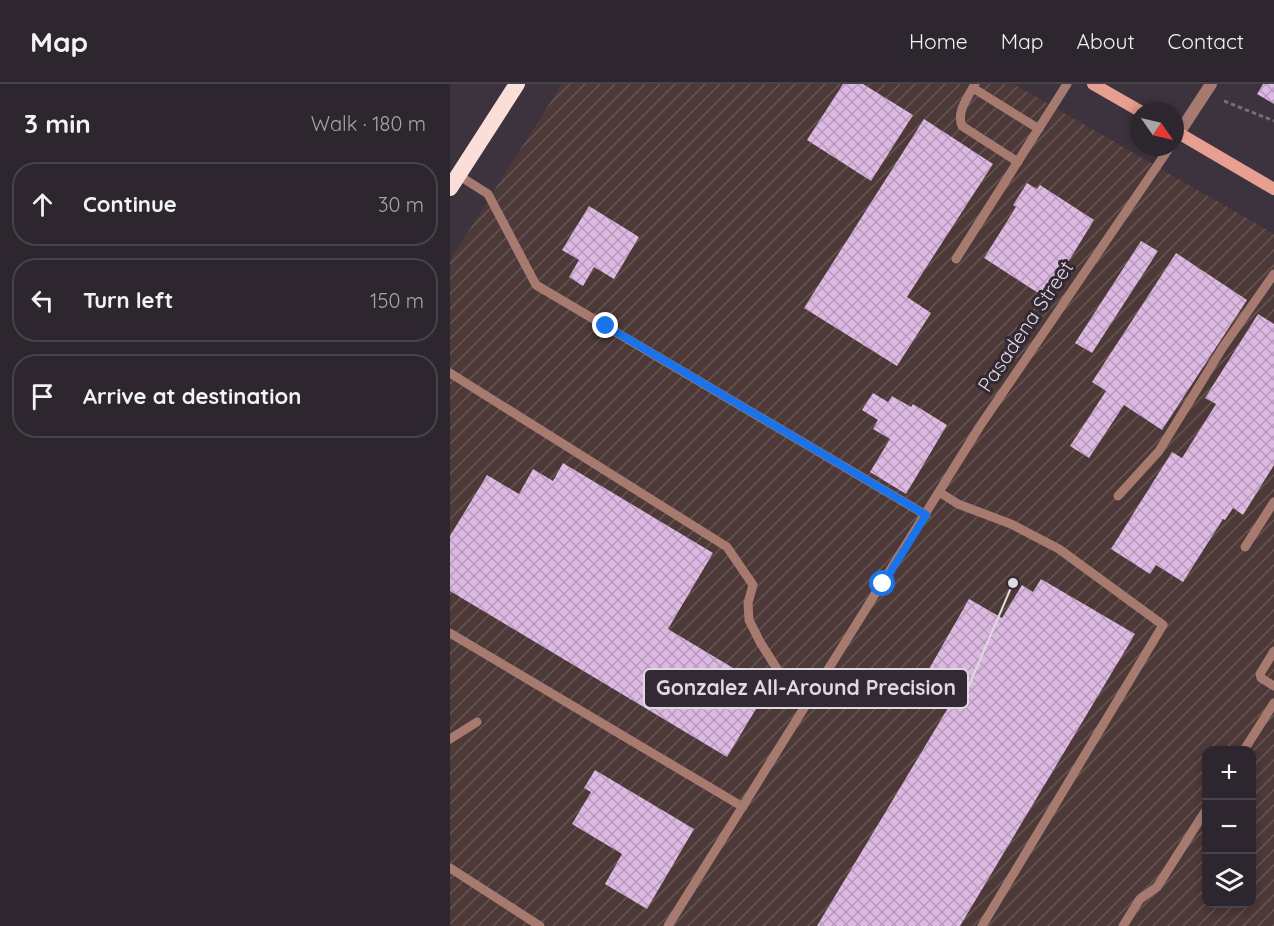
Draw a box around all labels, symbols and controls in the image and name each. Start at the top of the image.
text: Map [30,24,88,59]
text: Home [909,28,968,54]
text: Map [1001,28,1044,54]
text: About [1077,28,1135,54]
text: Contact [1168,28,1244,54]
north arrow [1130,102,1184,156]
text: 3 min [24,107,91,140]
text: Walk · 180 m [311,111,426,136]
icon: ahead [26,188,59,221]
text: Continue [83,190,177,218]
text: 30 m [378,192,424,217]
street label: Pasadena Street [972,255,1078,396]
icon: left [26,284,59,317]
text: Turn left [83,286,173,314]
text: 150 m [370,288,424,313]
route end [592,312,618,338]
icon: arrive [26,380,59,413]
text: Arrive at destination [83,382,301,410]
route start [869,570,895,596]
callout: Gonzalez All-Around Precision [644,669,968,708]
text: Gonzalez All-Around Precision [656,674,956,700]
map controls [1202,746,1256,908]
button: + [1202,746,1256,800]
button: − [1202,800,1256,854]
button: layers [1202,854,1256,908]

